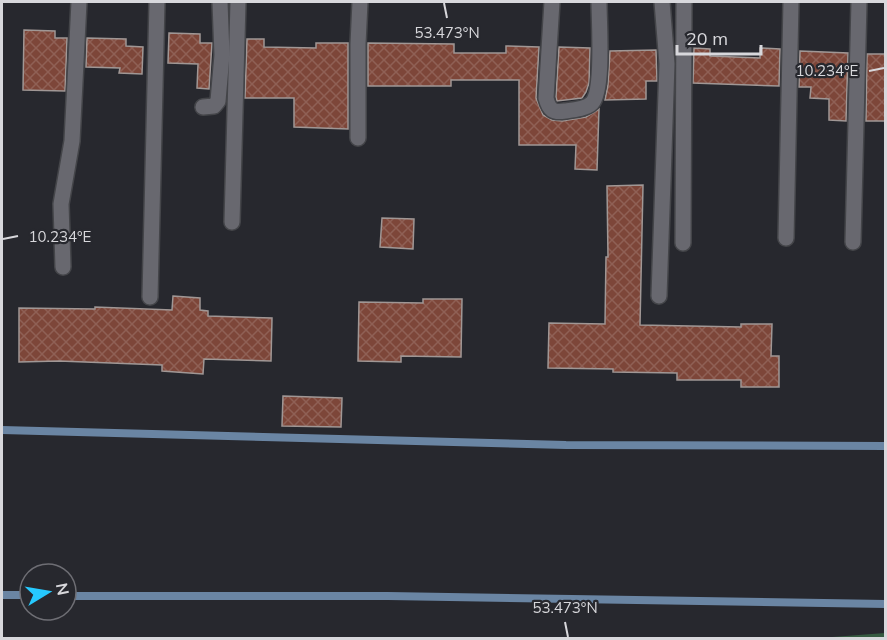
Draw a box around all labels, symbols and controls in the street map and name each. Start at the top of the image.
scale bar [677,18,761,56]
text: 53.473°N [414,23,480,42]
text: 20 m [686,27,728,50]
text: 10.234°E [796,61,859,80]
text: 10.234°E [29,227,92,246]
north arrow [18,562,78,622]
text: N [52,581,74,597]
text: 53.473°N [532,598,598,617]

